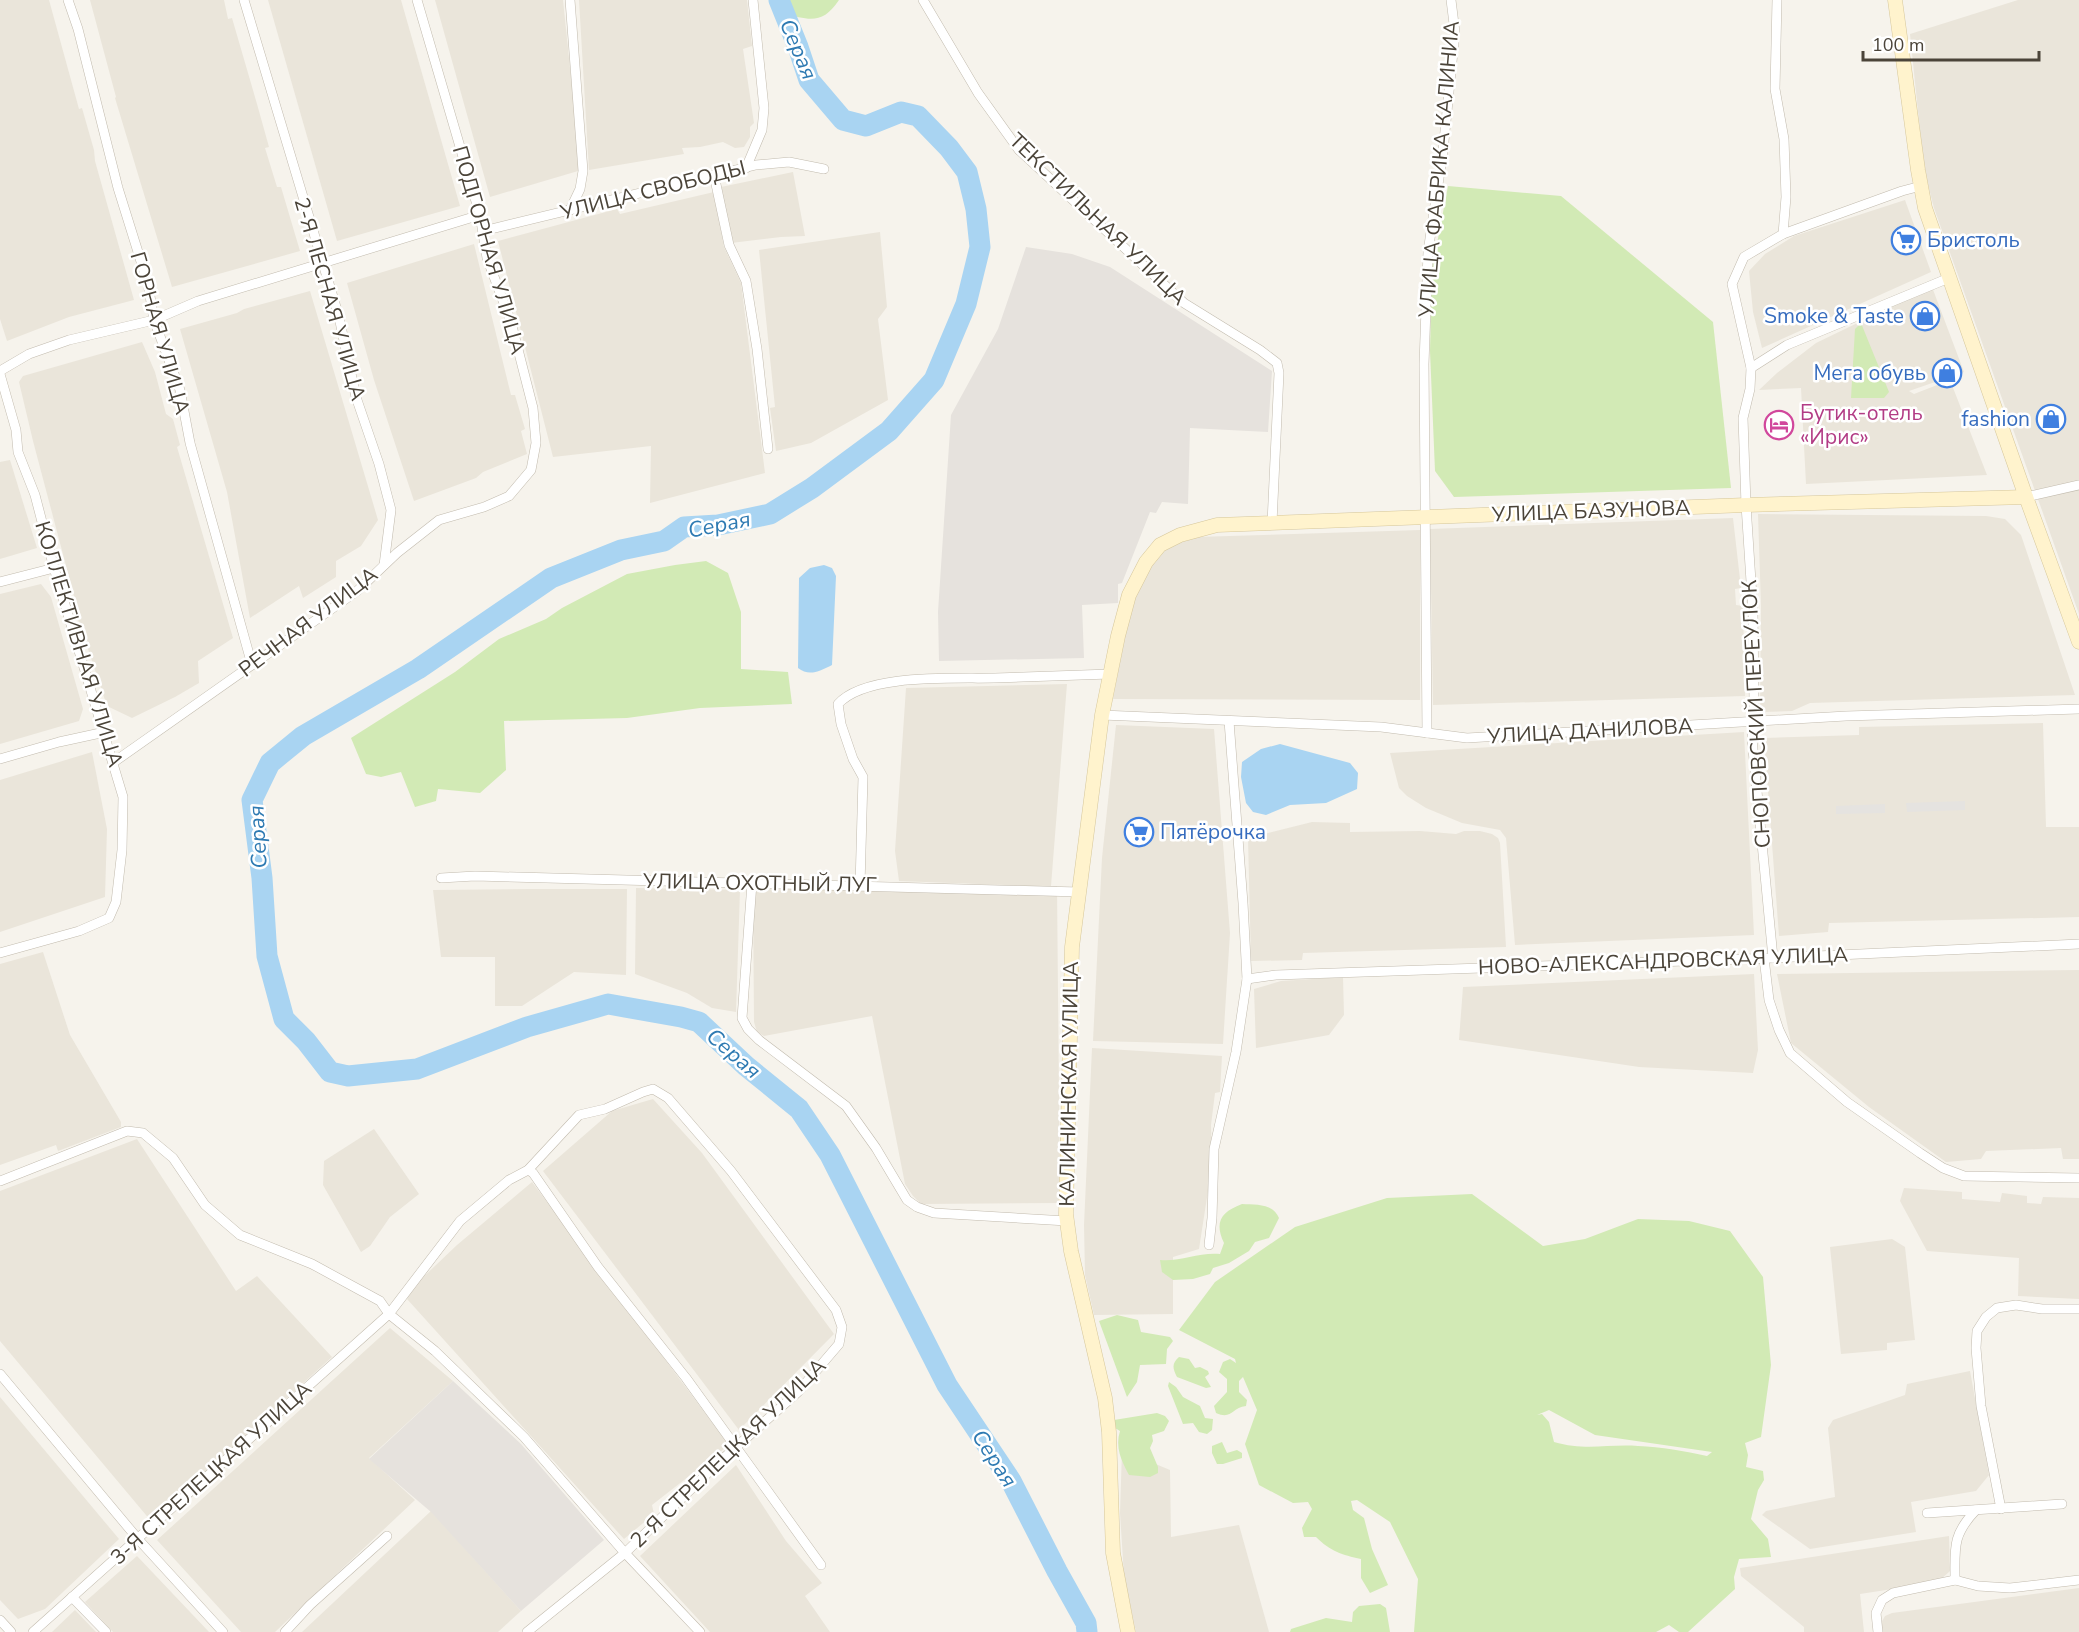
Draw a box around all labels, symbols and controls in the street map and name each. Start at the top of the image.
water label: Серая [772,14,824,84]
street label: УЛИЦА ФАБРИКА КАЛИНИА [1412,19,1466,320]
scale bar [1863,24,2038,62]
text: 100 m [1872,33,1924,57]
street label: ТЕКСТИЛЬНАЯ УЛИЦА [1003,127,1193,311]
street label: ПОДГОРНАЯ УЛИЦА [446,142,532,358]
street label: УЛИЦА СВОБОДЫ [556,153,749,227]
street label: 2-Я ЛЕСНАЯ УЛИЦА [288,194,372,404]
supermarket icon: Бристоль [1890,224,1922,256]
place label: Бристоль [1927,226,2020,254]
street label: ГОРНАЯ УЛИЦА [123,248,197,418]
shop icon: Smoke & Taste [1909,300,1941,332]
place label: Smoke & Taste [1764,302,1904,330]
shop icon: Мега обувь [1931,357,1963,389]
place label: Мега обувь [1813,359,1926,387]
place label: Бутик-отель «Ирис» [1800,399,1923,451]
shop icon: fashion [2035,403,2067,435]
place label: fashion [1961,405,2030,433]
hotel icon: Бутик-отель «Ирис» [1763,409,1795,441]
street label: УЛИЦА БАЗУНОВА [1490,494,1691,528]
water label: Серая [685,504,753,546]
street label: КОЛЛЕКТИВНАЯ УЛИЦА [28,518,130,770]
street label: РЕЧНАЯ УЛИЦА [233,561,383,683]
street label: СНОПОВСКИЙ ПЕРЕУЛОК [1735,579,1777,849]
street label: УЛИЦА ДАНИЛОВА [1485,712,1694,750]
water label: Серая [241,805,275,869]
supermarket icon: Пятёрочка [1123,816,1155,848]
place label: Пятёрочка [1160,818,1266,846]
street label: УЛИЦА ОХОТНЫЙ ЛУГ [642,867,878,899]
street label: НОВО-АЛЕКСАНДРОВСКАЯ УЛИЦА [1477,941,1849,981]
street label: КАЛИНИНСКАЯ УЛИЦА [1053,961,1085,1207]
water label: Серая [700,1022,767,1086]
street label: 2-Я СТРЕЛЕЦКАЯ УЛИЦА [624,1352,832,1554]
street label: 3-Я СТРЕЛЕЦКАЯ УЛИЦА [104,1375,318,1571]
water label: Серая [964,1424,1024,1493]

